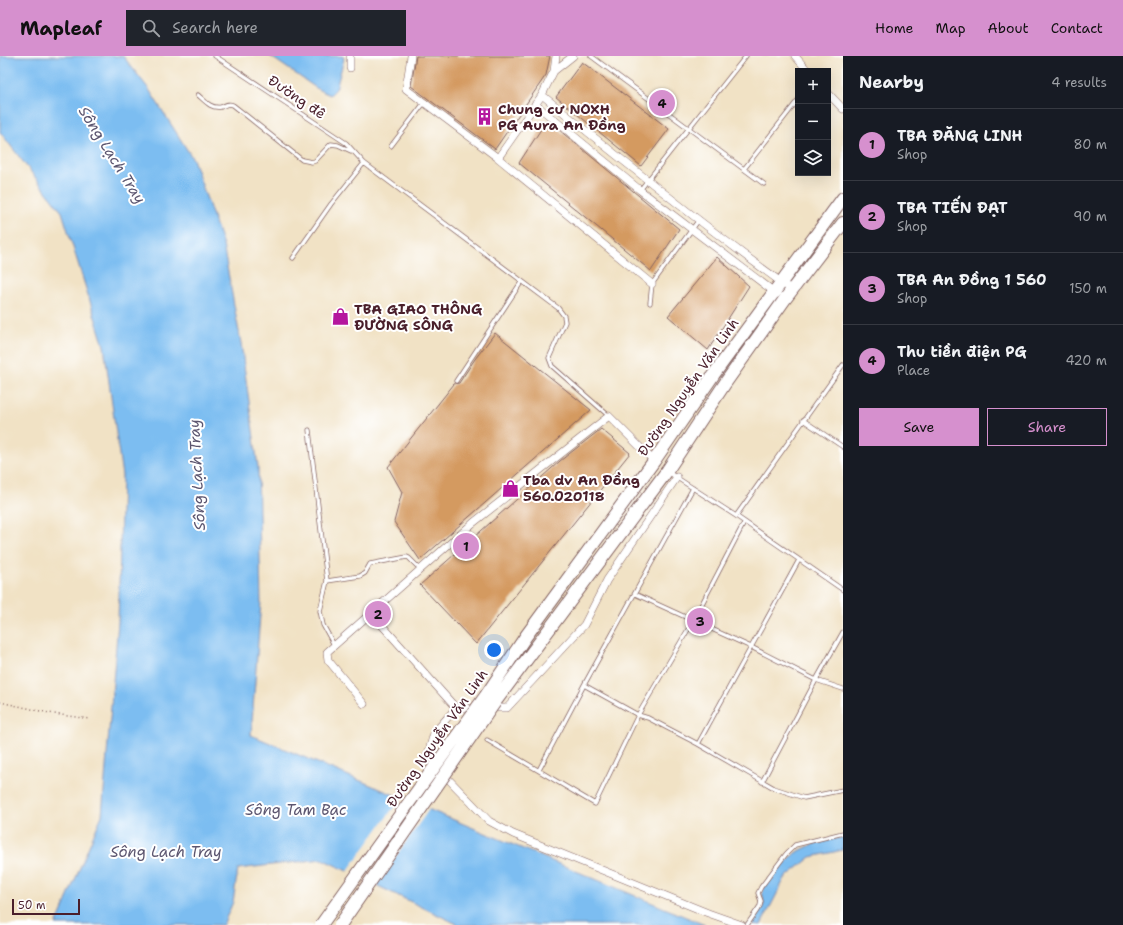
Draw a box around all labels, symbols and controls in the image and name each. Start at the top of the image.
search box [126,10,406,46]
text: Mapleaf [20,16,102,41]
icon: search [140,17,162,39]
text: Search here [172,18,258,38]
text: Home [875,19,914,37]
text: Map [936,19,966,37]
text: About [988,19,1029,37]
text: Contact [1051,19,1103,37]
map controls [795,68,831,176]
button: + [795,68,831,104]
street label: Đường đê [265,71,329,123]
text: Nearby [859,71,924,93]
text: 4 results [1051,74,1107,91]
pin: 4 [649,88,675,118]
place label: Chung cư NOXH PG Aura An Đồng [498,100,626,134]
water label: Sông Lạch Tray [74,102,150,208]
button: − [795,104,831,140]
building icon: Chung cư NOXH PG Aura An Đồng [475,107,495,127]
text: TBA ĐĂNG LINH [897,126,1022,146]
text: 1 [869,136,875,153]
text: 80 m [1073,136,1107,153]
button: layers [795,140,831,176]
text: Shop [897,146,927,163]
text: TBA TIẾN ĐẠT [897,198,1008,218]
text: 2 [867,208,877,225]
text: 90 m [1073,208,1107,225]
text: Shop [897,218,927,235]
text: TBA An Đồng 1 560 [897,270,1047,290]
text: 3 [867,280,877,297]
text: 150 m [1069,280,1107,297]
text: Shop [897,290,927,307]
place label: TBA GIAO THÔNG ĐƯỜNG SÔNG [354,300,482,334]
shop icon: TBA GIAO THÔNG ĐƯỜNG SÔNG [331,307,351,327]
street label: Đường Nguyễn Văn Linh [634,315,742,459]
text: Thu tiền điện PG [897,342,1026,362]
text: 4 [867,352,877,369]
text: 420 m [1065,352,1107,369]
text: Place [897,362,930,379]
button: Save [859,408,979,446]
button: Share [987,408,1107,446]
water label: Sông Lạch Tray [184,419,210,531]
place label: Tba dv An Đồng 560.020118 [523,471,640,505]
shop icon: Tba dv An Đồng 560.020118 [500,478,520,498]
pin: 1 [453,531,479,561]
pin: 2 [365,599,391,629]
pin: 3 [687,606,713,636]
your location [484,640,504,660]
street label: Đường Nguyễn Văn Linh [383,666,491,810]
water label: Sông Tam Bạc [245,800,347,820]
water label: Sông Lạch Tray [110,842,222,862]
scale bar [12,897,80,916]
text: 50 m [18,898,46,913]

